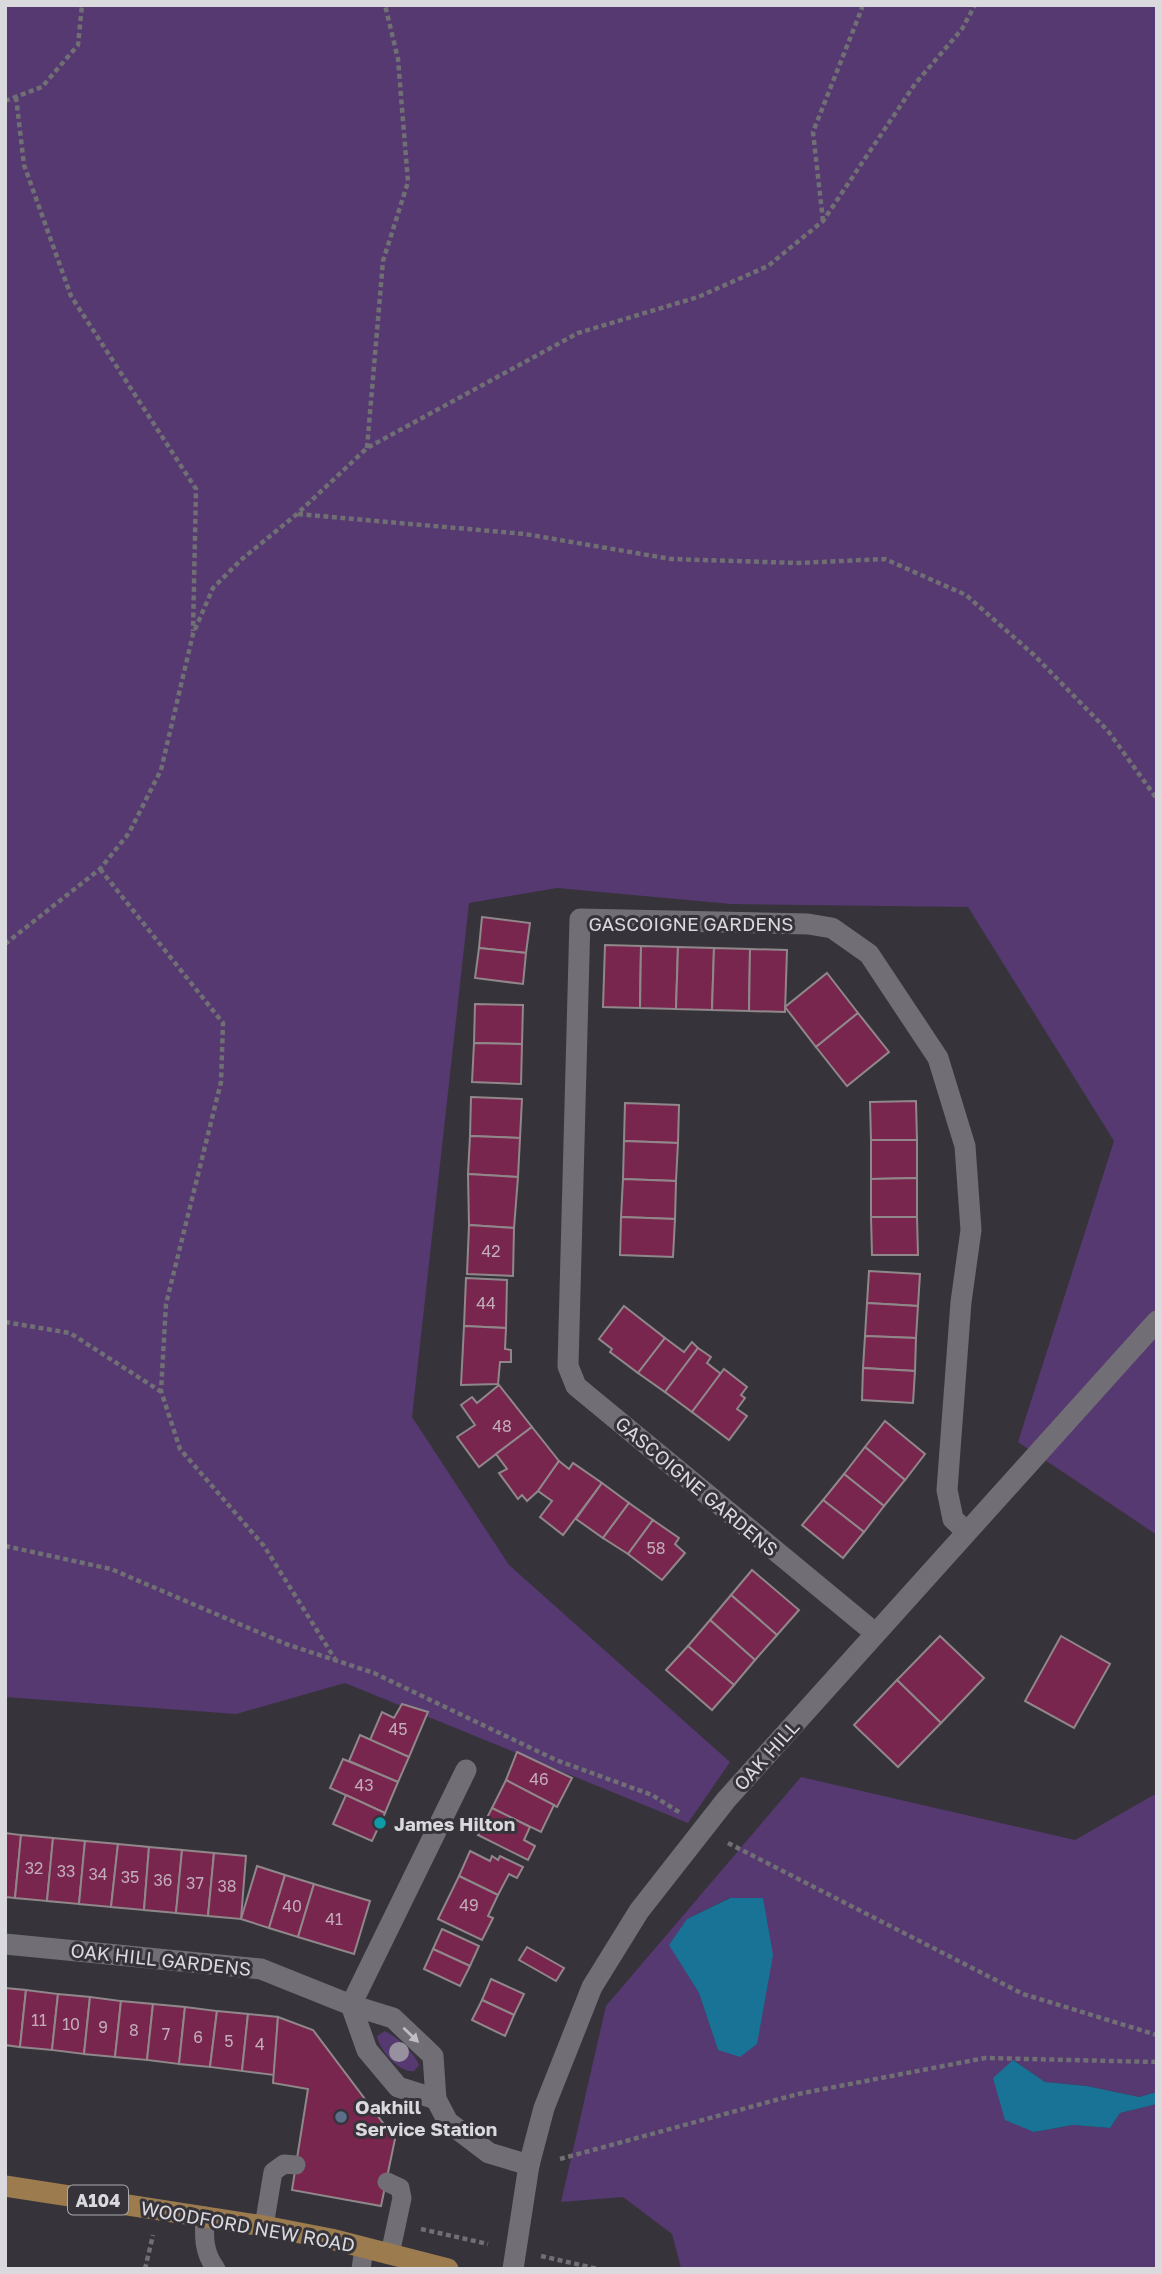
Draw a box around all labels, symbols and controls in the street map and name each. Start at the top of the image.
street label: GASCOIGNE GARDENS [589,912,794,935]
house number: 42 [481,1241,501,1261]
house number: 44 [476,1293,496,1313]
street label: GASCOIGNE GARDENS [611,1411,783,1561]
house number: 48 [492,1416,512,1436]
house number: 58 [646,1538,666,1558]
street label: OAK HILL [729,1715,804,1795]
house number: 45 [388,1719,408,1739]
house number: 46 [529,1769,549,1789]
house number: 43 [354,1775,374,1795]
place label: James Hilton [394,1812,515,1835]
marker: James Hilton [372,1815,388,1831]
house number: 32 [25,1858,43,1878]
house number: 33 [57,1861,75,1881]
house number: 34 [88,1864,108,1884]
house number: 35 [121,1867,139,1887]
house number: 36 [153,1870,173,1890]
house number: 37 [186,1873,204,1893]
house number: 38 [217,1876,237,1896]
house number: 49 [459,1895,479,1915]
house number: 40 [282,1896,302,1916]
house number: 41 [325,1909,343,1929]
street label: OAK HILL GARDENS [70,1938,252,1980]
house number: 11 [31,2010,47,2030]
house number: 10 [62,2014,80,2034]
house number: 9 [98,2017,108,2037]
house number: 8 [129,2020,139,2040]
house number: 7 [162,2024,170,2044]
one-way arrow [402,2026,419,2042]
house number: 6 [193,2027,203,2047]
house number: 5 [224,2031,234,2051]
house number: 4 [255,2034,265,2054]
place label: Oakhill Service Station [355,2095,497,2140]
marker: Oakhill Service Station [333,2109,349,2125]
road number: A104 [68,2186,128,2214]
street label: WOODFORD NEW ROAD [139,2196,357,2256]

